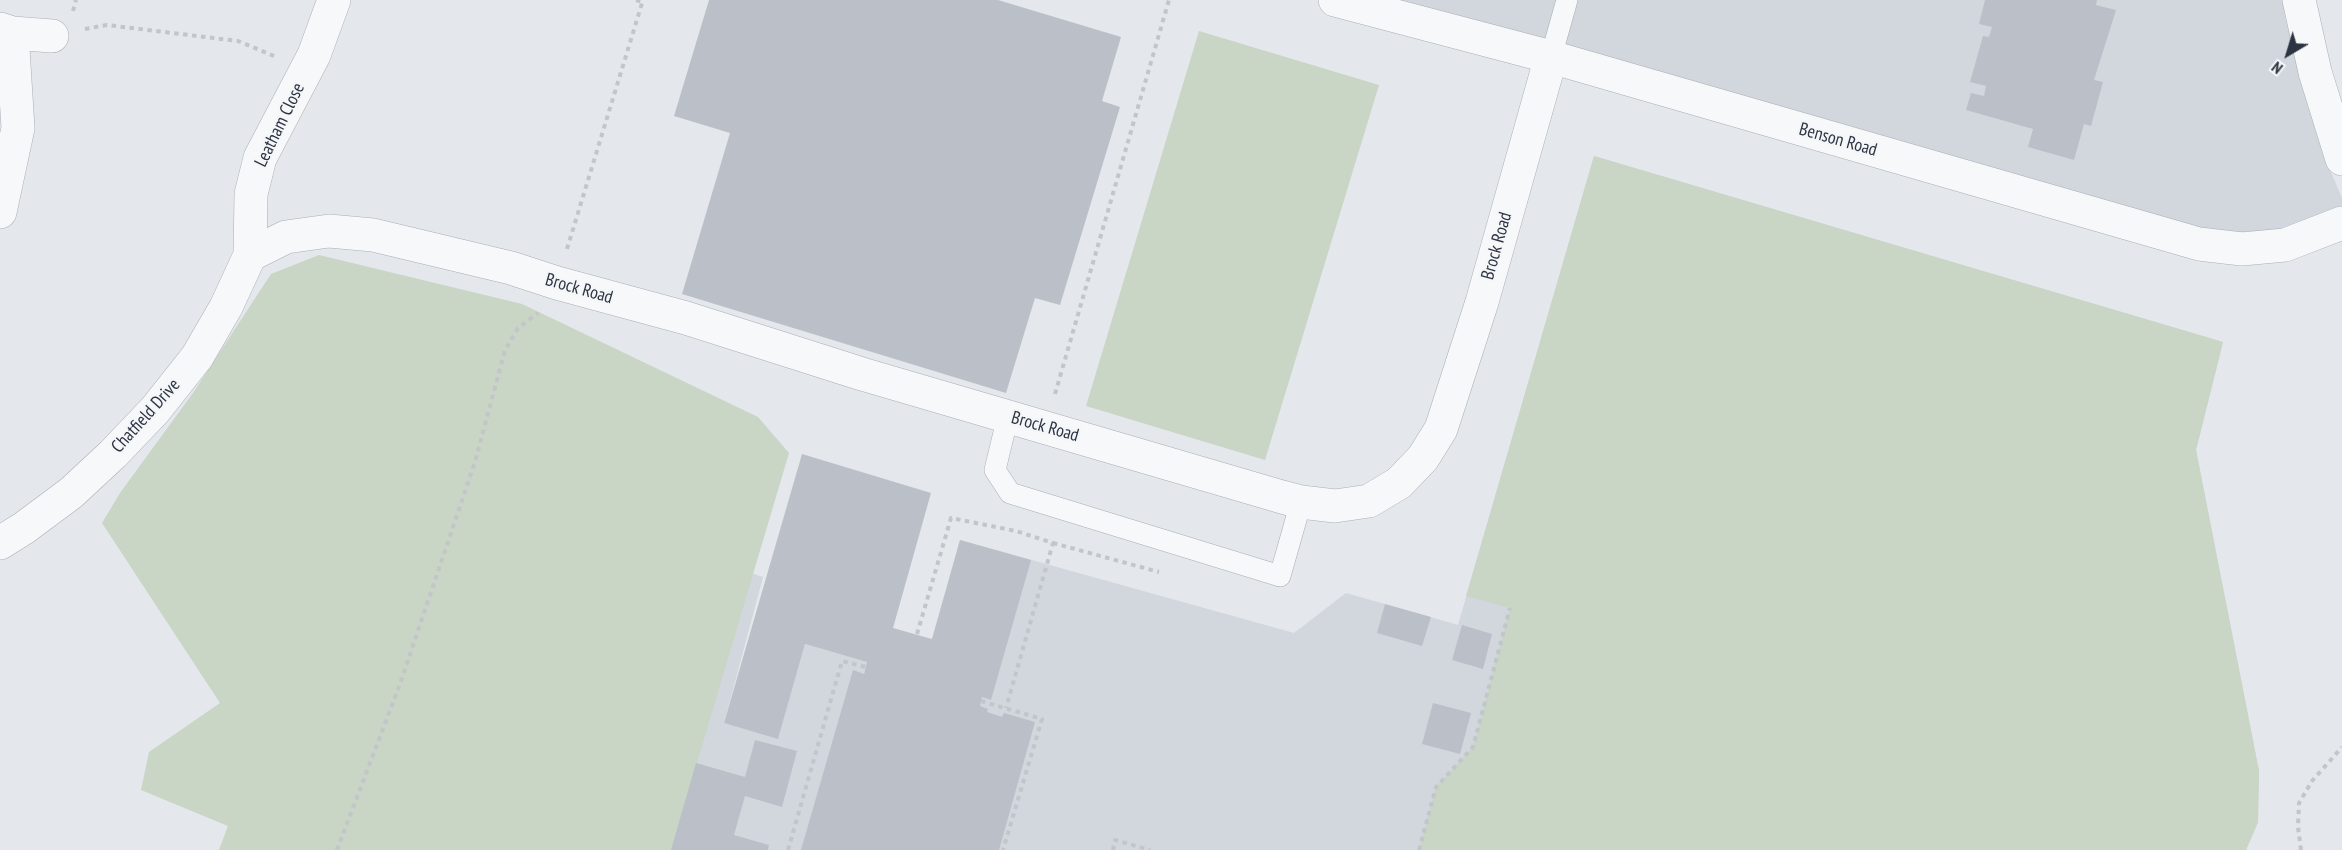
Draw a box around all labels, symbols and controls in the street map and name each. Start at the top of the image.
north arrow [2258,24,2318,84]
text: N [2267,58,2286,79]
street label: Leatham Close [250,80,310,170]
street label: Benson Road [1797,119,1879,161]
street label: Brock Road [1477,210,1517,282]
street label: Brock Road [543,269,615,309]
street label: Chatfield Drive [107,375,185,457]
street label: Brock Road [1009,407,1081,447]

